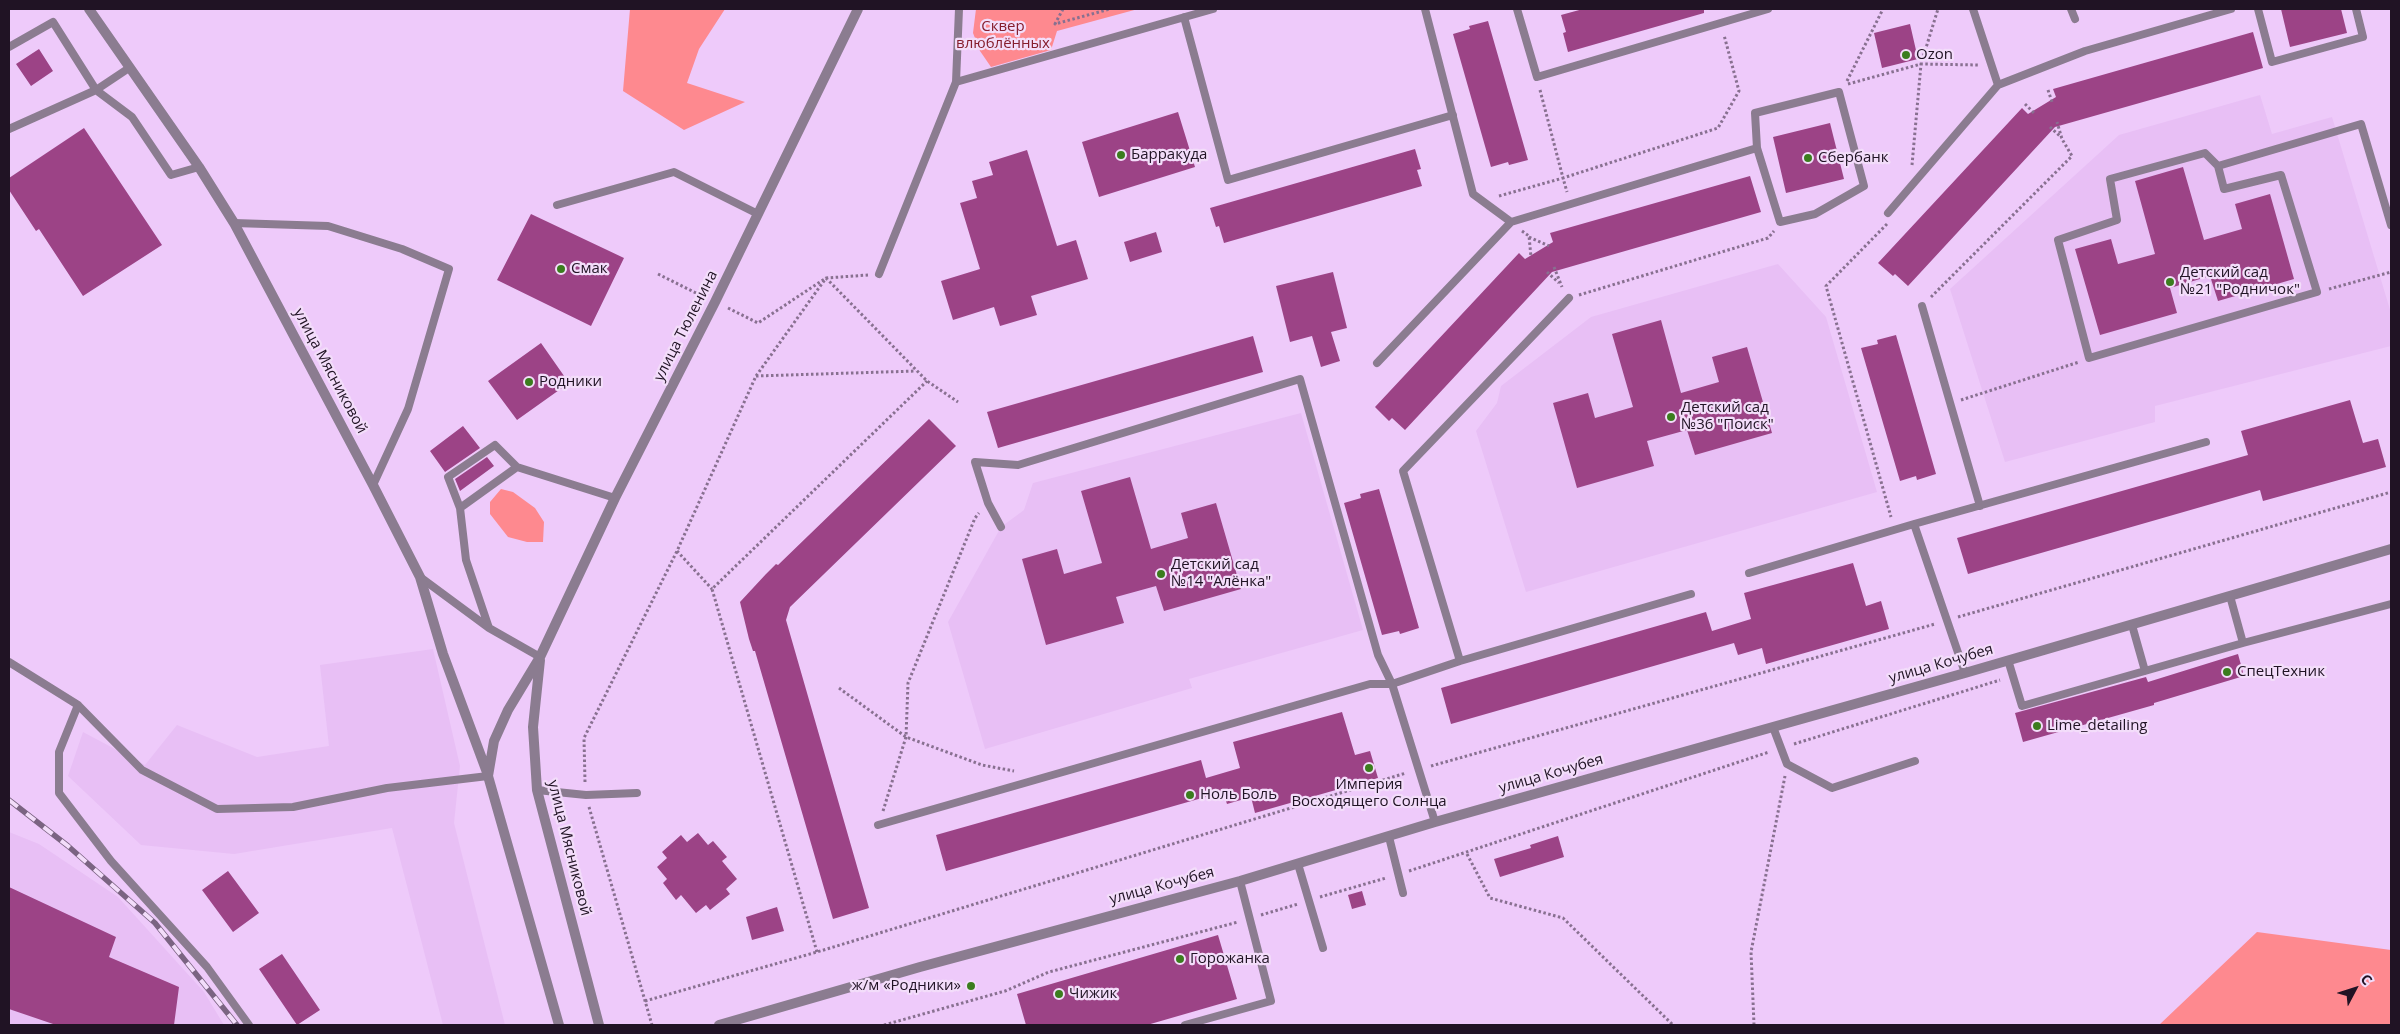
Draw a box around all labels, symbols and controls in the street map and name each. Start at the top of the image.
park label: Сквер влюблённых [956,18,1050,53]
place label: Ozon [1916,46,1953,64]
marker: Ozon [1900,49,1912,61]
place label: Барракуда [1131,146,1207,164]
marker: Барракуда [1115,149,1127,161]
place label: Сбербанк [1818,149,1888,167]
marker: Сбербанк [1802,152,1814,164]
place label: Смак [571,260,608,278]
marker: Смак [555,263,567,275]
place label: Детский сад №21 "Родничок" [2180,264,2300,299]
street label: улица Тюленина [650,268,722,384]
marker: Детский сад №21 "Родничок" [2164,276,2176,288]
street label: улица Мясниковой [289,305,371,437]
place label: Родники [539,373,602,391]
marker: Родники [523,376,535,388]
place label: Детский сад №36 "Поиск" [1681,399,1774,434]
marker: Детский сад №36 "Поиск" [1665,411,1677,423]
place label: Детский сад №14 "Алёнка" [1171,556,1271,591]
marker: Детский сад №14 "Алёнка" [1155,568,1167,580]
street label: улица Кочубея [1887,641,1995,687]
place label: СпецТехник [2237,663,2325,681]
marker: СпецТехник [2221,666,2233,678]
place label: Lime_detailing [2047,717,2147,735]
marker: Lime_detailing [2031,720,2043,732]
street label: улица Кочубея [1497,751,1605,797]
marker: Империя Восходящего Солнца [1363,762,1375,774]
place label: Империя Восходящего Солнца [1291,776,1447,811]
street label: улица Мясниковой [543,778,595,918]
place label: Ноль Боль [1200,786,1277,804]
marker: Ноль Боль [1184,789,1196,801]
street label: улица Кочубея [1108,863,1216,909]
place label: Горожанка [1190,950,1270,968]
marker: Горожанка [1174,953,1186,965]
north arrow [2330,964,2380,1014]
text: С [2357,970,2377,989]
place label: ж/м «Родники» [852,977,961,995]
marker: ж/м «Родники» [965,980,977,992]
place label: Чижик [1069,985,1117,1003]
marker: Чижик [1053,988,1065,1000]

